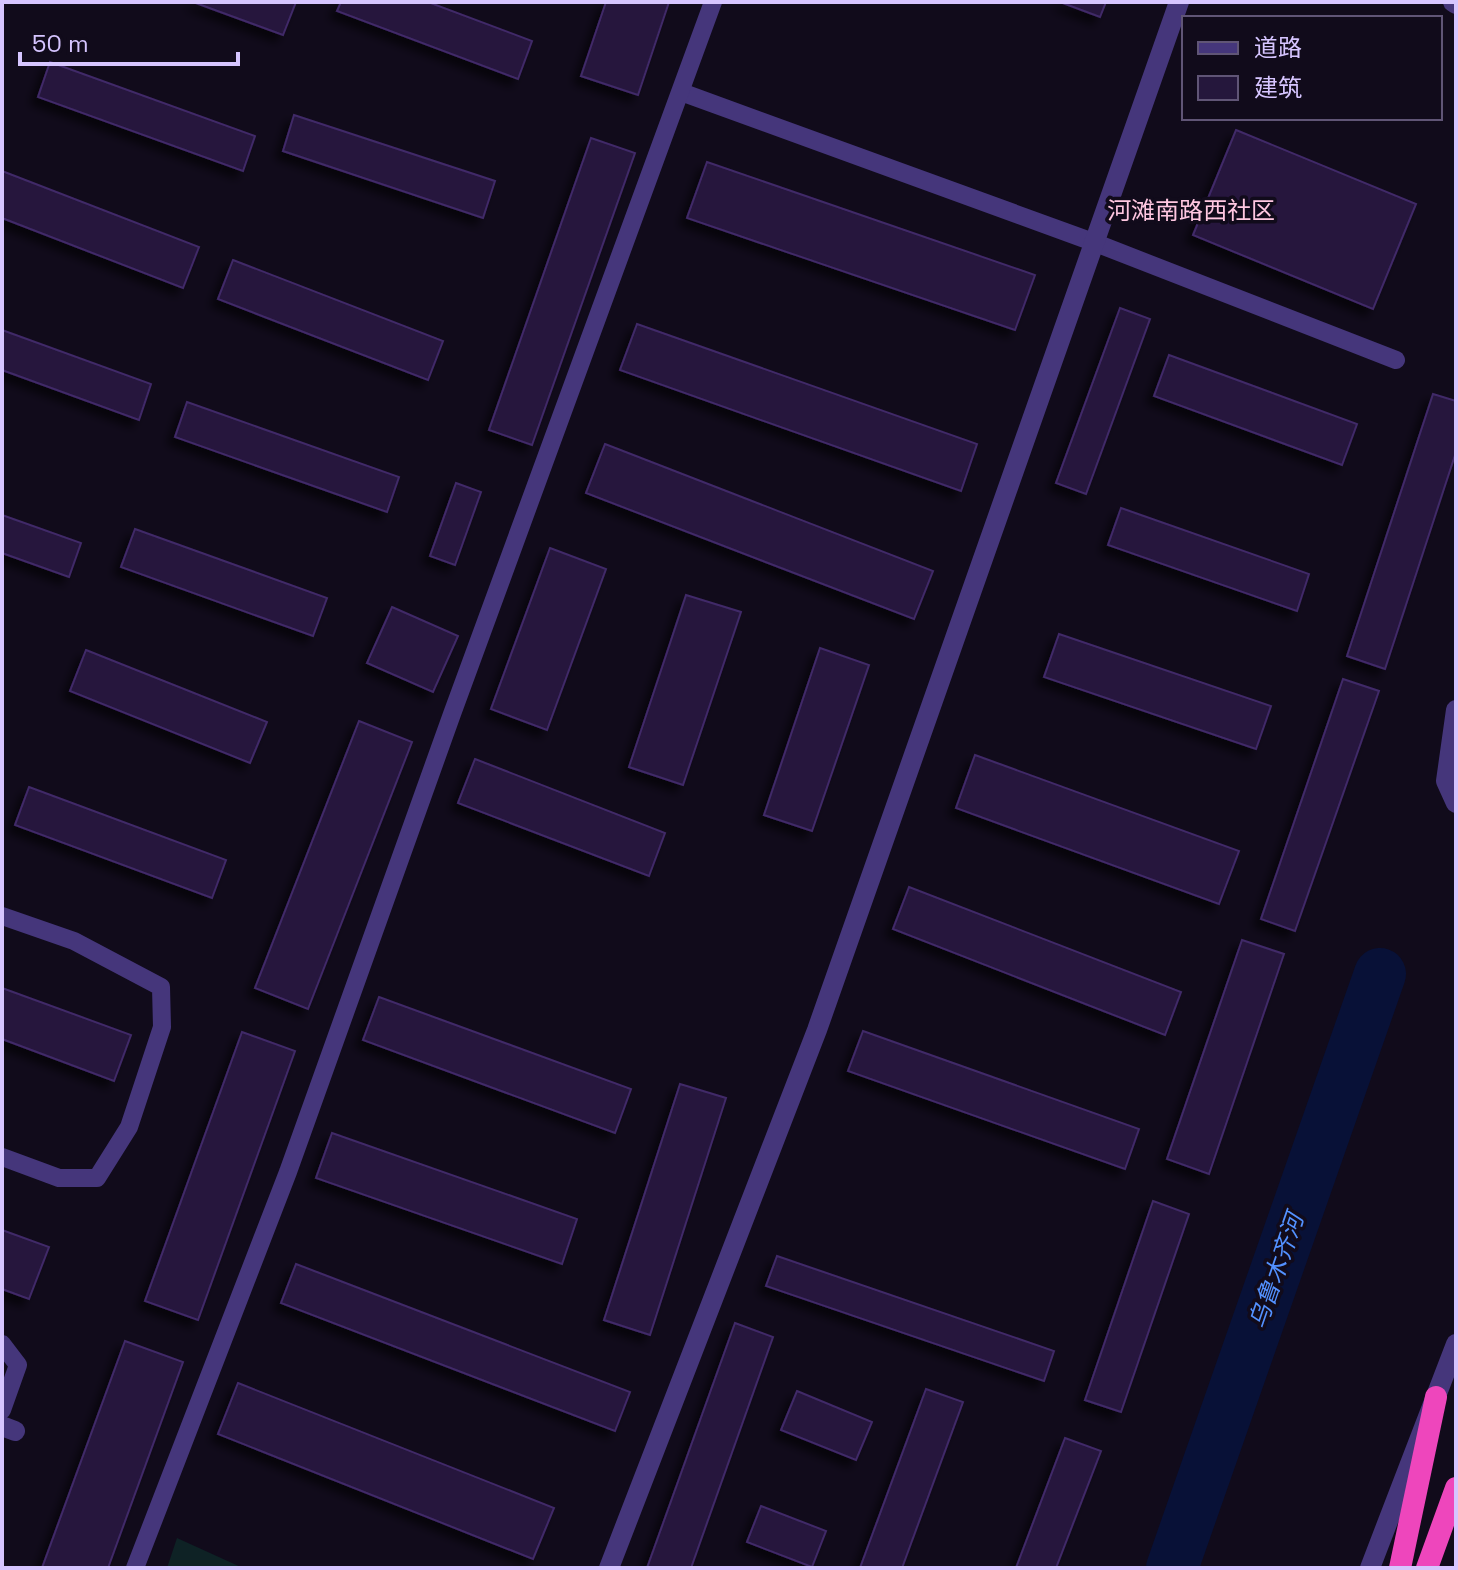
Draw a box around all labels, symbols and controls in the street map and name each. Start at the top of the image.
scale bar [20,16,238,66]
legend [1182,16,1442,120]
text: 50 m [32,28,89,59]
text: 道路 [1254,32,1302,63]
text: 建筑 [1254,72,1302,103]
district label: 河滩南路西社区 [1107,195,1275,226]
water label: 乌鲁木齐河 [1242,1205,1311,1333]

